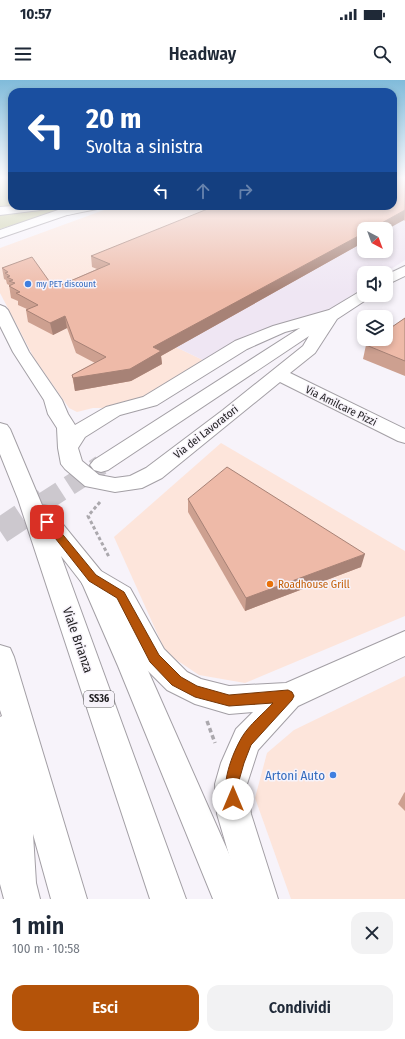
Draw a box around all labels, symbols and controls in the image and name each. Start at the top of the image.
text: 10:57 [20,5,52,23]
icon: menu [12,43,34,65]
text: Headway [169,43,236,65]
icon: search [371,43,393,65]
text: 20 m [86,102,141,135]
icon: left [20,104,72,156]
text: Svolta a sinistra [86,136,203,158]
icon: left [150,180,172,202]
icon: ahead [192,180,214,202]
icon: right [234,180,256,202]
north arrow [357,222,393,258]
map controls [357,222,393,346]
button: sound [357,266,393,302]
marker: my PET discount [23,279,33,289]
place label: my PET discount [36,279,96,289]
button: layers [357,310,393,346]
street label: Via Amilcare Pizzi [303,383,379,429]
street label: Via dei Lavoratori [171,403,241,461]
pin [30,505,64,539]
icon: arrive [36,511,58,533]
place label: Roadhouse Grill [278,578,350,591]
marker: Roadhouse Grill [265,579,275,589]
street label: Viale Brianza [60,605,96,675]
road number: SS36 [84,691,114,707]
place label: Artoni Auto [265,768,325,783]
marker: Artoni Auto [328,770,338,780]
position arrow [212,778,254,820]
text: 1 min [12,912,64,940]
button: close [351,912,393,954]
text: 100 m · 10:58 [12,941,80,956]
button: Esci [12,985,199,1031]
button: Condividi [207,985,393,1031]

